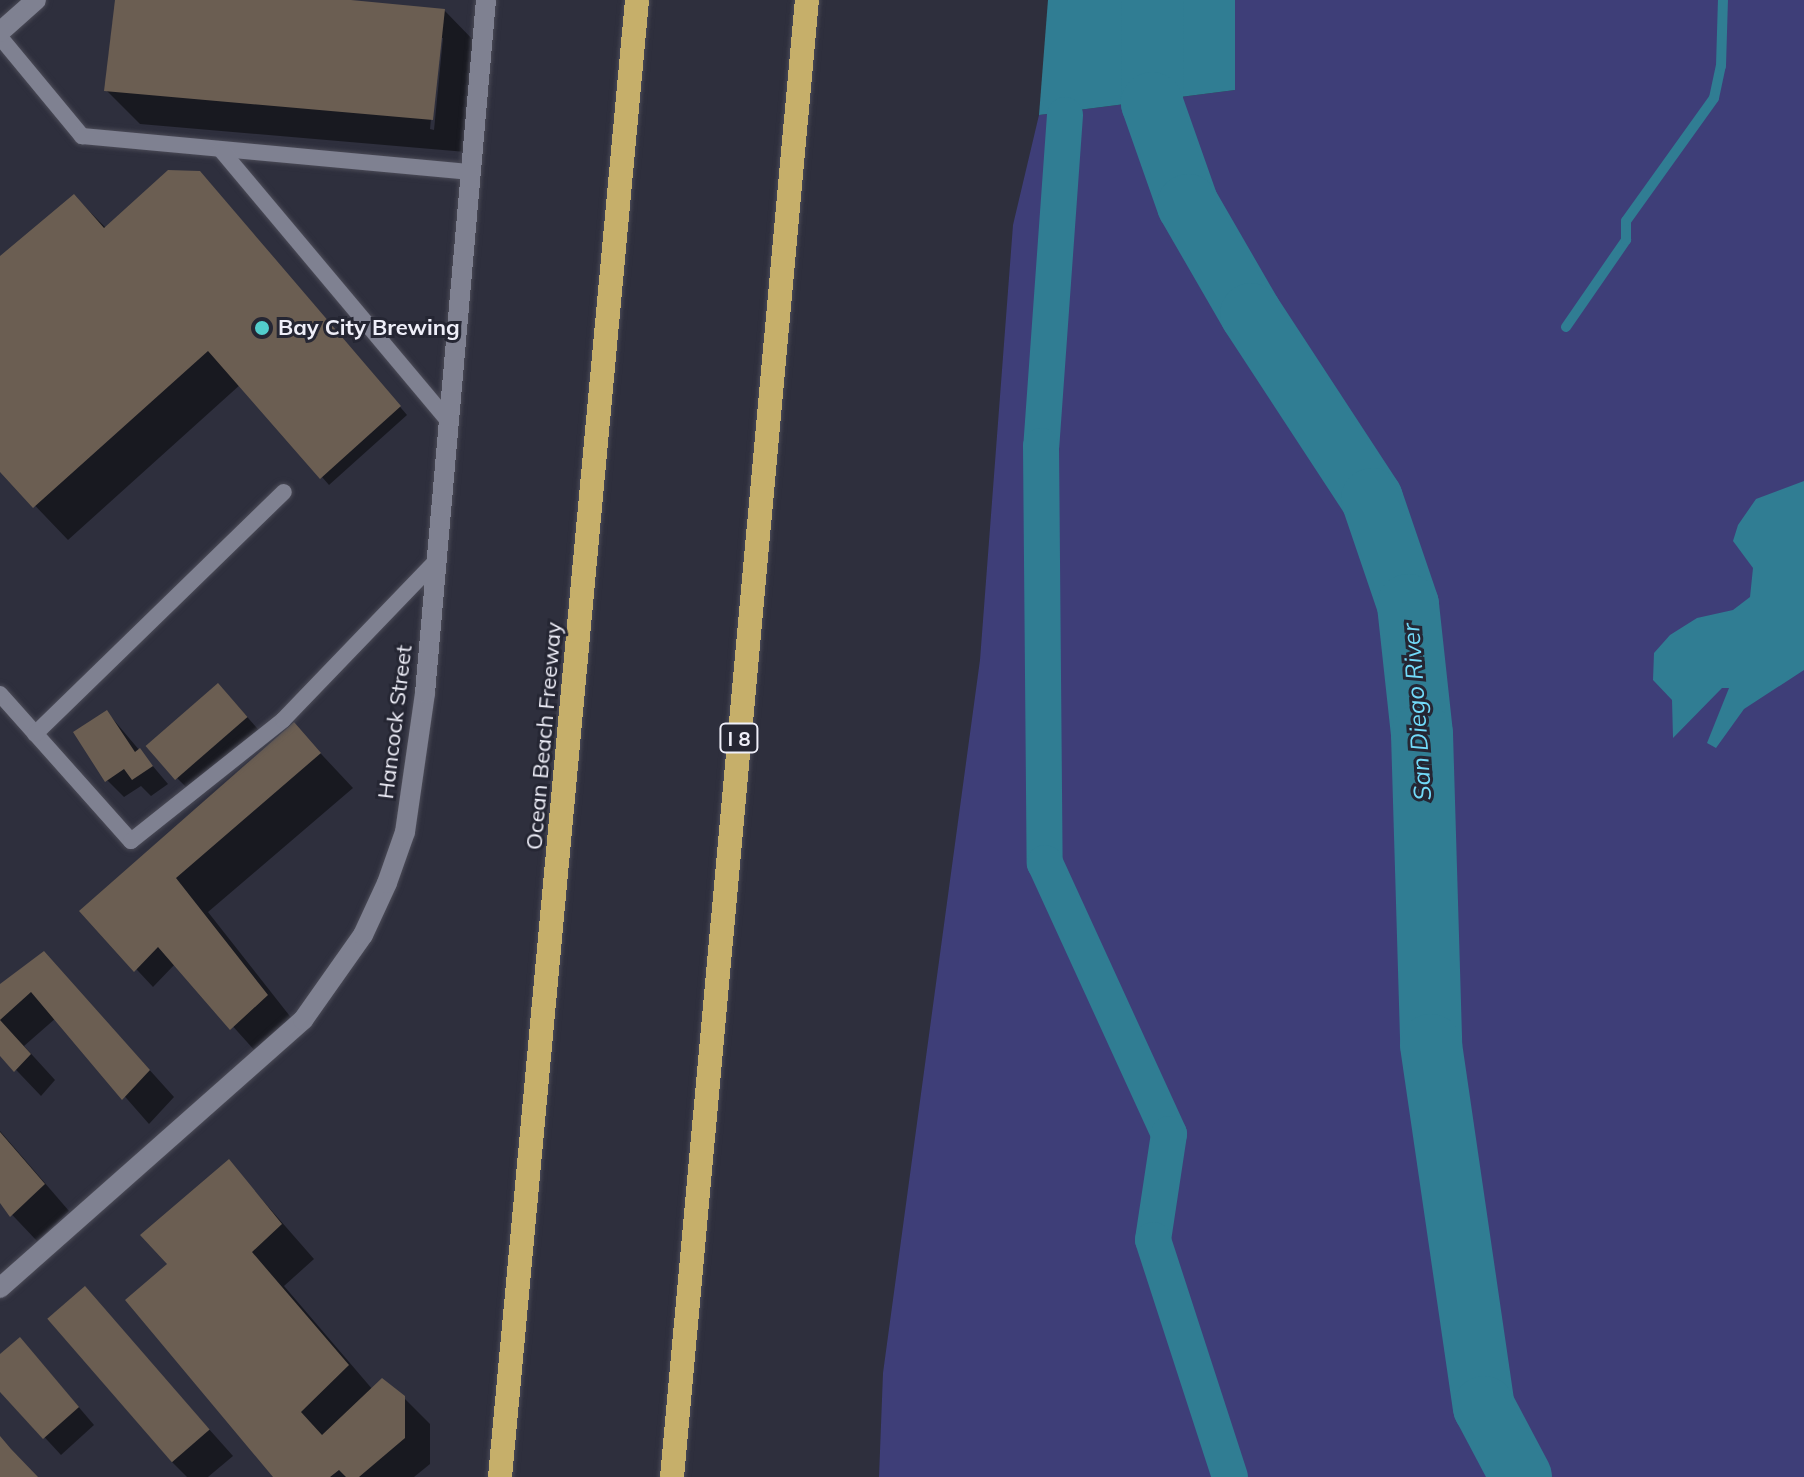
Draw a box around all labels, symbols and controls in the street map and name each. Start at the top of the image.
place label: Bay City Brewing [278,315,460,341]
marker: Bay City Brewing [253,319,271,337]
street label: Ocean Beach Freeway [521,621,567,851]
water label: San Diego River [1396,622,1438,802]
street label: Hancock Street [372,643,418,801]
road number: I 8 [719,722,759,754]

